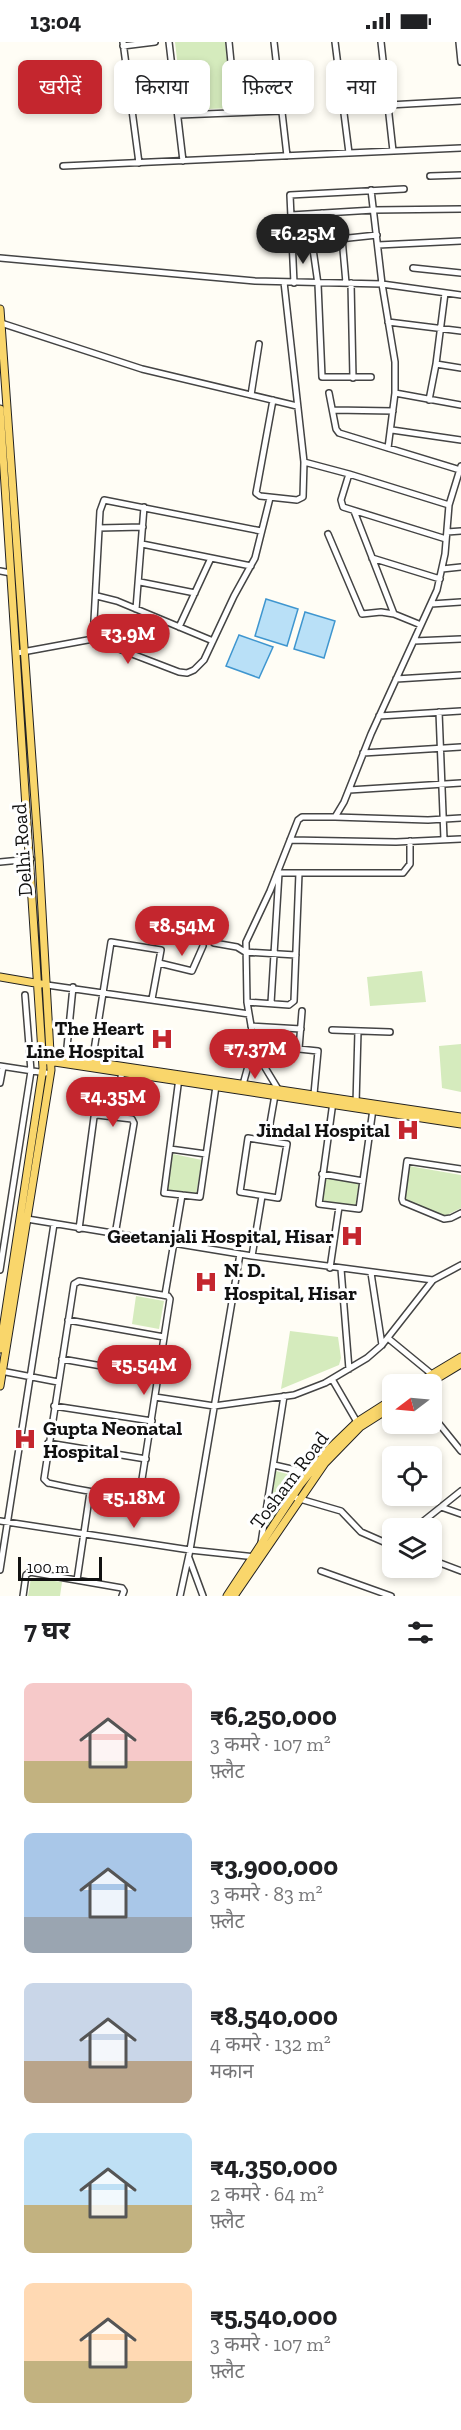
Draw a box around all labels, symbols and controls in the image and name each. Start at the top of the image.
text: 13:04 [30,8,81,35]
chip: खरीदें [18,60,102,114]
chip: किराया [114,60,210,114]
chip: फ़िल्टर [222,60,314,114]
chip: नया [326,60,397,114]
pin: ₹6.25M [254,214,352,265]
text: ₹6.25M [270,221,336,245]
pin: ₹3.9M [86,614,170,665]
text: ₹3.9M [101,621,155,645]
street label: Delhi Road [7,803,37,897]
pin: ₹8.54M [133,906,231,957]
text: ₹8.54M [149,913,215,937]
place label: The Heart Line Hospital [26,1016,145,1063]
hospital icon: The Heart Line Hospital [149,1026,175,1052]
pin: ₹7.37M [206,1029,304,1080]
text: ₹7.37M [223,1036,287,1060]
pin: ₹4.35M [64,1077,162,1128]
text: ₹4.35M [80,1084,146,1108]
hospital icon: Jindal Hospital [395,1117,421,1143]
place label: Jindal Hospital [256,1118,390,1142]
hospital icon: Geetanjali Hospital, Hisar [339,1223,365,1249]
place label: Geetanjali Hospital, Hisar [107,1224,334,1248]
place label: N. D. Hospital, Hisar [224,1258,357,1305]
hospital icon: N. D. Hospital, Hisar [193,1269,219,1295]
pin: ₹5.54M [95,1345,193,1396]
text: ₹5.54M [111,1352,177,1376]
north arrow [382,1374,442,1434]
map controls [382,1374,442,1578]
place label: Gupta Neonatal Hospital [43,1416,182,1463]
hospital icon: Gupta Neonatal Hospital [12,1426,38,1452]
street label: Tosham Road [245,1427,333,1533]
button: locate [382,1446,442,1506]
pin: ₹5.18M [85,1478,183,1529]
text: ₹5.18M [103,1485,165,1509]
button: layers [382,1518,442,1578]
scale bar [18,1554,102,1582]
text: 100 m [27,1558,69,1577]
text: 7 घर [24,1614,70,1646]
icon: filters [404,1616,437,1649]
text: ₹6,250,000 [210,1700,337,1732]
icon: home [72,1707,144,1779]
text: 3 कमरे · 107 m² [210,1732,331,1756]
text: फ़्लैट [210,1759,245,1783]
text: ₹3,900,000 [210,1850,338,1882]
icon: home [72,1857,144,1929]
text: 3 कमरे · 83 m² [210,1882,323,1906]
text: फ़्लैट [210,1909,245,1933]
text: ₹8,540,000 [210,2000,338,2032]
icon: home [72,2007,144,2079]
text: 4 कमरे · 132 m² [210,2032,331,2056]
text: मकान [210,2059,254,2083]
text: ₹4,350,000 [210,2150,338,2182]
icon: home [72,2157,144,2229]
text: 2 कमरे · 64 m² [210,2182,324,2206]
text: फ़्लैट [210,2209,245,2233]
text: ₹5,540,000 [210,2300,337,2332]
icon: home [72,2307,144,2379]
text: 3 कमरे · 107 m² [210,2332,331,2356]
text: फ़्लैट [210,2359,245,2383]

